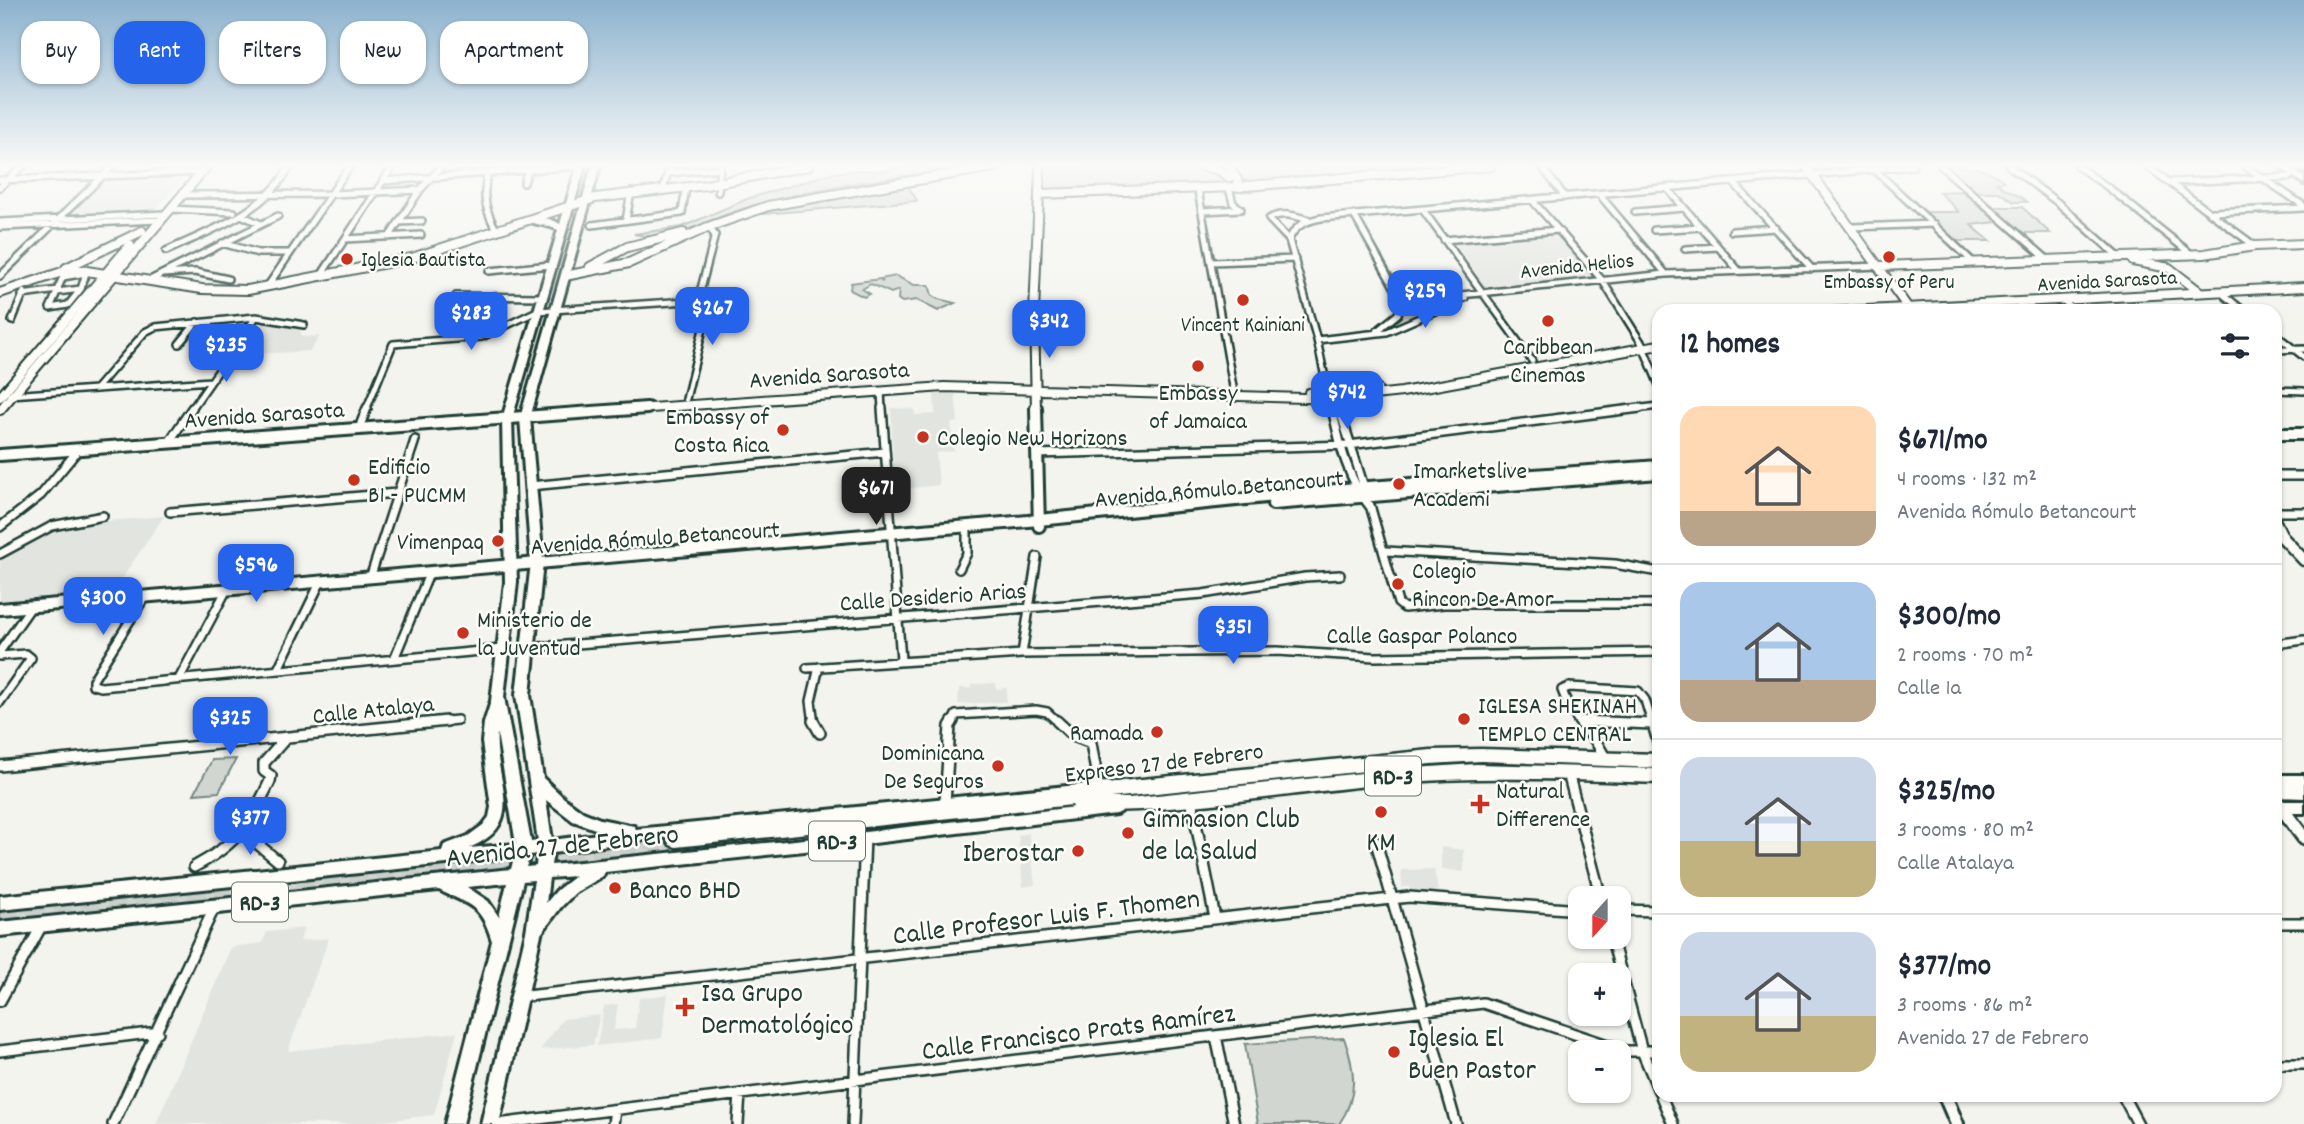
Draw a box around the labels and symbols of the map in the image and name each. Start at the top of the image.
place label: Iglesia Bautista [361,247,486,277]
street label: Avenida Helios [1519,247,1636,289]
marker: Embassy of Peru [1881,249,1897,265]
marker: Iglesia Bautista [339,251,355,267]
street label: Avenida Sarasota [2036,264,2179,302]
place label: Embassy of Peru [1823,269,1955,299]
pin: $259 [1384,270,1466,330]
pin: $267 [671,288,753,347]
pin: $283 [430,292,512,352]
marker: Vincent Kainiani [1235,292,1251,308]
pin: $342 [1008,300,1090,360]
place label: Vincent Kainiani [1181,312,1305,342]
marker: Caribbean Cinemas [1540,313,1556,329]
pin: $235 [185,324,267,384]
place label: Caribbean Cinemas [1503,332,1593,394]
street label: Avenida Sarasota [748,354,911,400]
marker: Embassy of Jamaica [1190,358,1206,374]
pin: $742 [1306,372,1388,431]
place label: Embassy of Jamaica [1149,378,1248,440]
street label: Avenida Sarasota [183,394,346,440]
place label: Embassy of Costa Rica [665,402,770,464]
marker: Embassy of Costa Rica [775,422,791,438]
place label: Colegio New Horizons [937,423,1128,457]
marker: Colegio New Horizons [915,429,931,445]
place label: Edificio B1 - PUCMM [368,452,466,514]
place label: Imarketslive Academi [1413,456,1527,518]
street label: Avenida Rómulo Betancourt [1093,463,1345,519]
pin: $671 [835,468,917,527]
marker: Edificio B1 - PUCMM [346,472,362,488]
marker: Imarketslive Academi [1391,476,1407,492]
street label: Avenida Rómulo Betancourt [529,514,781,566]
place label: Vimenpaq [397,527,484,561]
marker: Vimenpaq [490,533,506,549]
pin: $596 [215,544,297,604]
place label: Colegio Rincon De Amor [1412,556,1554,618]
street label: Calle Desiderio Arias [839,576,1028,622]
marker: Colegio Rincon De Amor [1390,576,1406,592]
pin: $300 [62,578,144,637]
place label: Ministerio de la Juventud [477,605,592,667]
pin: $351 [1192,606,1274,666]
street label: Calle Gaspar Polanco [1327,621,1517,655]
marker: Ministerio de la Juventud [455,625,471,641]
street label: Calle Atalaya [311,689,436,735]
place label: IGLESA SHEKINAH TEMPLO CENTRAL [1478,691,1637,753]
pin: $325 [189,698,271,757]
marker: IGLESA SHEKINAH TEMPLO CENTRAL [1456,711,1472,727]
place label: Ramada [1070,718,1144,752]
marker: Ramada [1149,724,1165,740]
street label: Expreso 27 de Febrero [1063,736,1266,794]
place label: Dominicana De Seguros [881,738,985,800]
road number: RD-3 [1365,756,1421,796]
marker: Dominicana De Seguros [990,758,1006,774]
place label: Natural Difference [1496,776,1590,838]
marker: Natural Difference [1470,794,1490,814]
pin: $377 [209,798,291,857]
place label: Gimnasion Club de la Salud [1142,802,1300,874]
marker: KM [1373,804,1389,820]
street label: Avenida 27 de Febrero [444,817,681,881]
road number: RD-3 [809,821,865,860]
marker: Gimnasion Club de la Salud [1120,825,1136,841]
place label: KM [1366,825,1396,865]
place label: Iberostar [962,836,1065,876]
marker: Iberostar [1070,843,1086,859]
place label: Banco BHD [629,873,741,913]
marker: Banco BHD [607,880,623,896]
street label: Calle Profesor Luis F. Thomen [891,881,1202,959]
road number: RD-3 [232,882,288,922]
north arrow [1568,886,1631,948]
place label: Isa Grupo Dermatológico [701,976,854,1048]
street label: Calle Francisco Prats Ramírez [920,996,1238,1074]
marker: Isa Grupo Dermatológico [675,997,695,1017]
place label: Iglesia El Buen Pastor [1408,1021,1536,1093]
marker: Iglesia El Buen Pastor [1386,1044,1402,1060]

